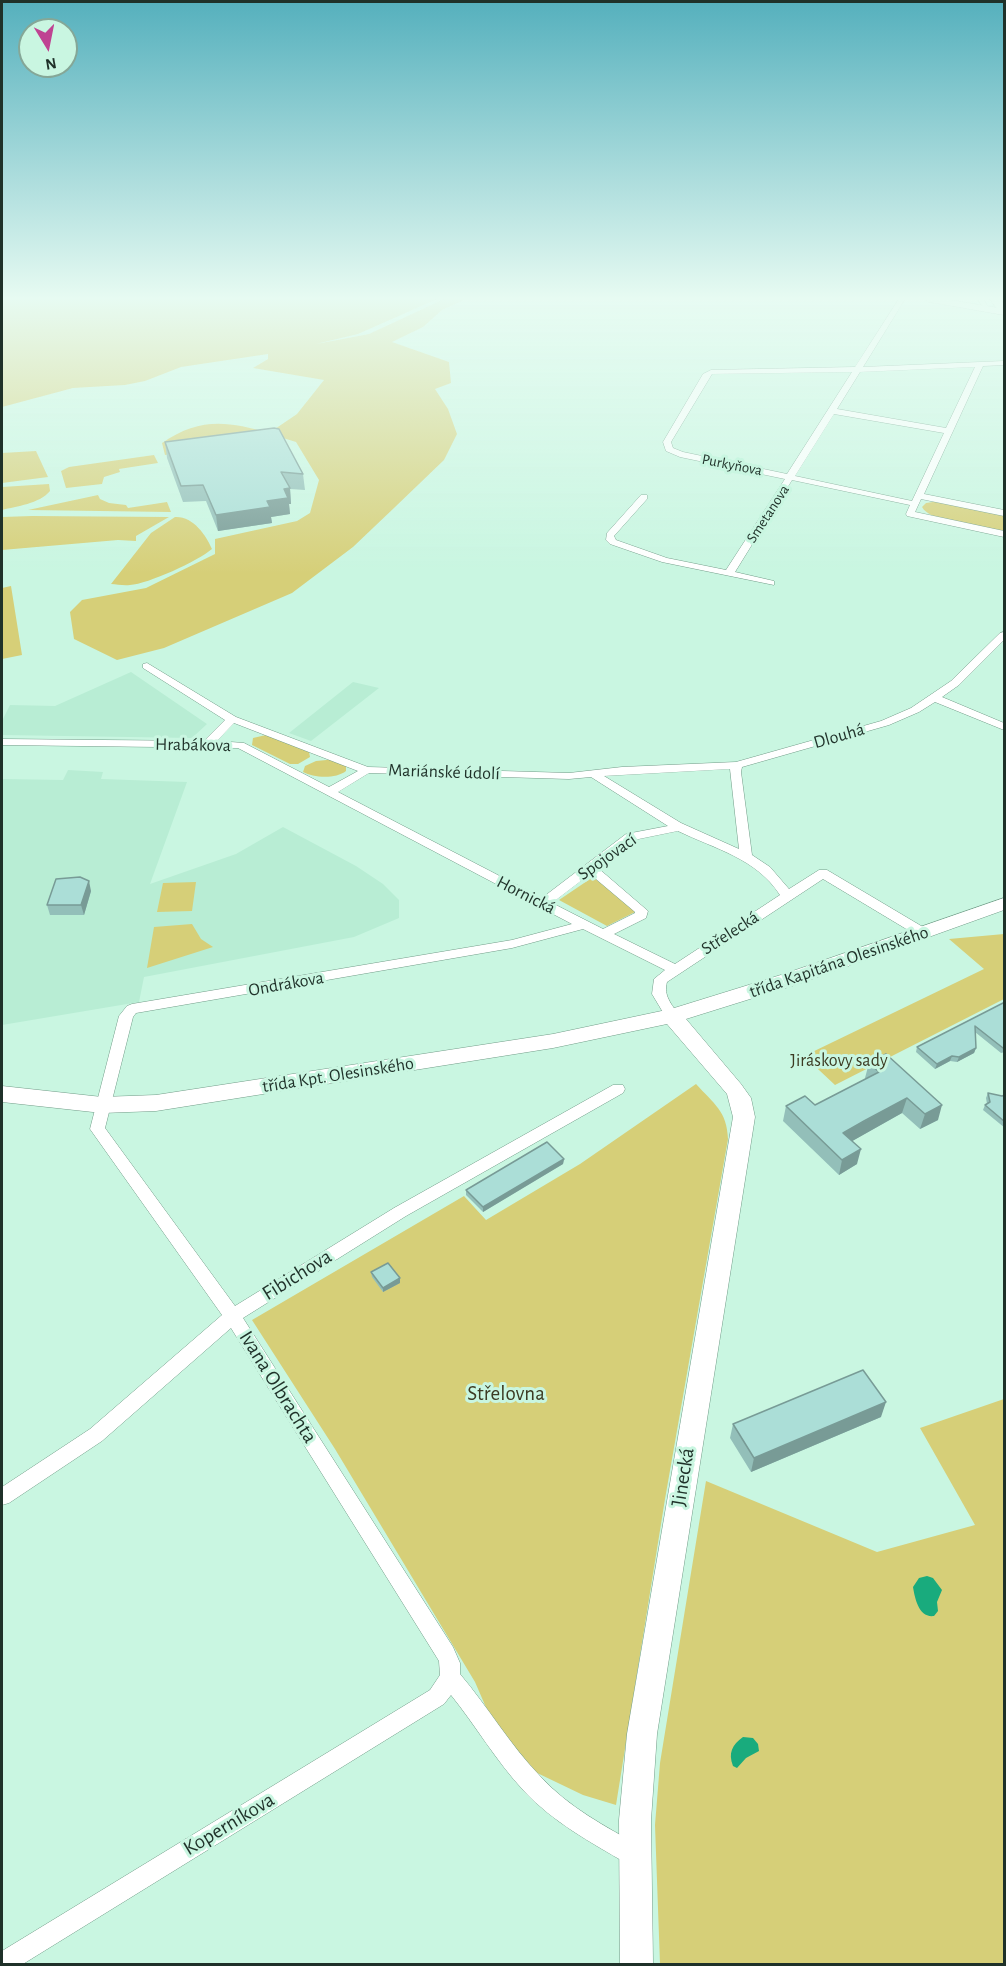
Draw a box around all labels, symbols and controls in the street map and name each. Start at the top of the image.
north arrow [18,18,78,78]
text: N [44,55,58,73]
street label: Purkyňova [700,450,764,480]
street label: Smetanova [743,482,793,546]
street label: Dlouhá [811,718,867,754]
street label: Hrabákova [155,734,231,756]
street label: Mariánské údolí [388,759,500,785]
street label: Spojovací [573,829,641,885]
street label: Hornická [493,871,559,919]
street label: Střelecká [697,906,763,960]
street label: třída Kapitána Olesinského [747,921,931,1003]
street label: Ondrákova [247,967,325,1001]
park label: Jiráskovy sady [790,1050,888,1072]
street label: třída Kpt. Olesinského [261,1052,415,1098]
street label: Fibichova [258,1244,336,1306]
street label: Ivana Olbrachta [233,1326,323,1448]
park label: Střelovna [467,1381,545,1407]
street label: Jinecká [666,1446,700,1508]
street label: Koperníkova [179,1787,279,1861]

